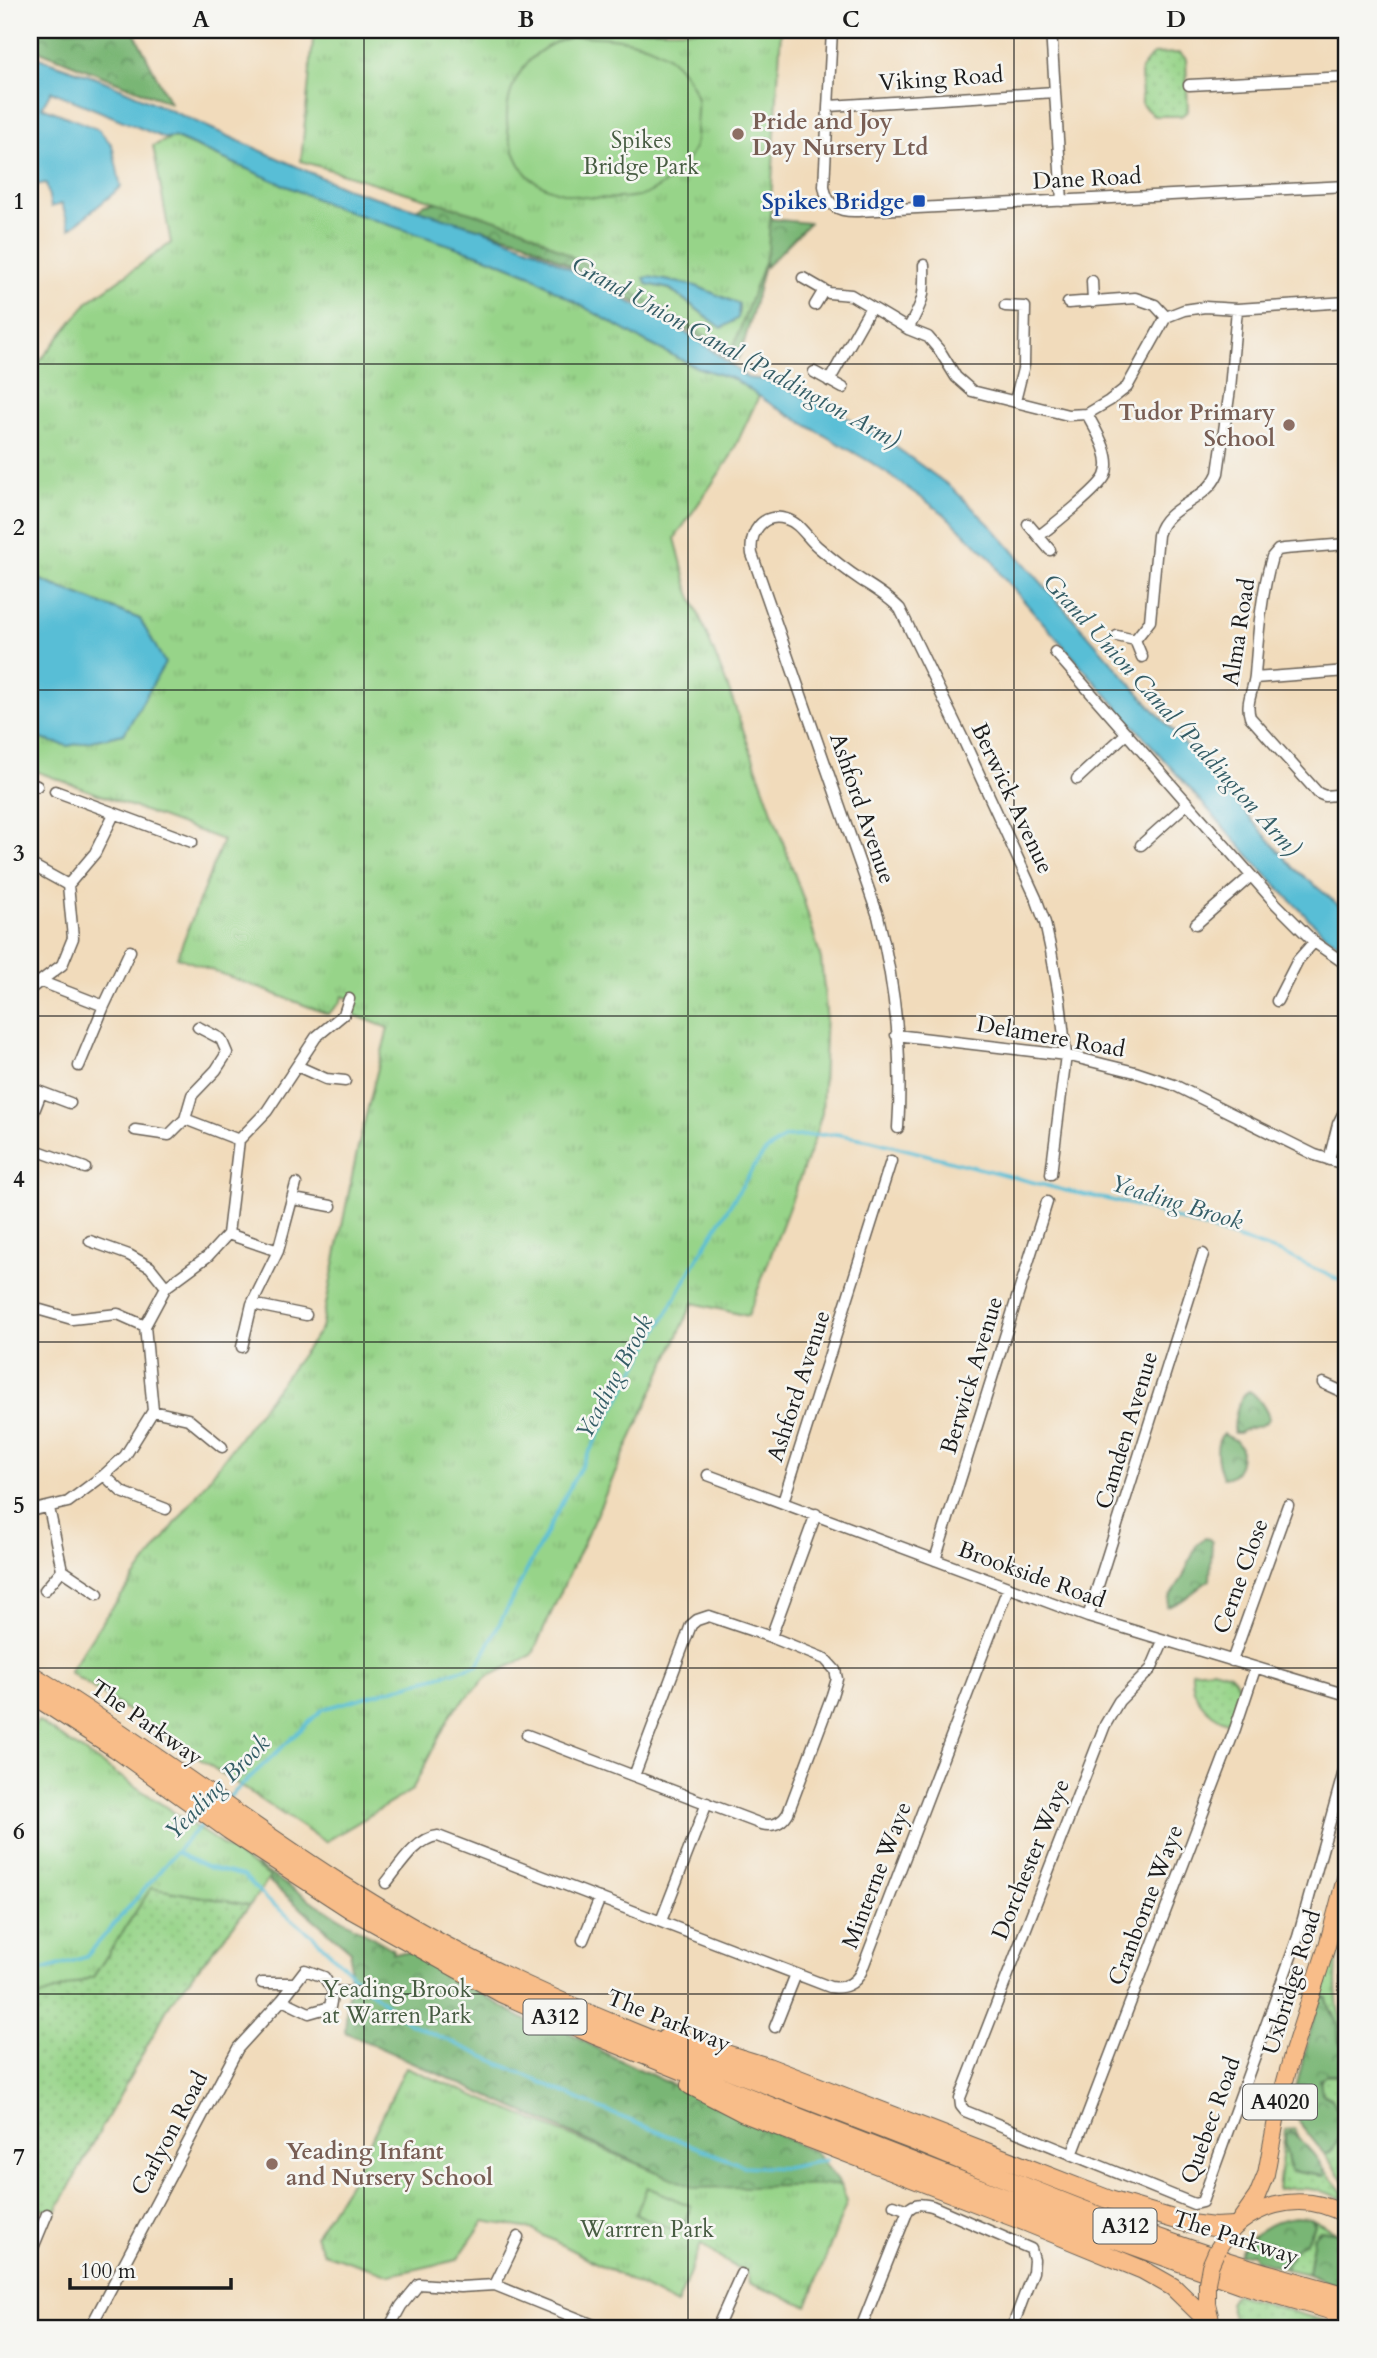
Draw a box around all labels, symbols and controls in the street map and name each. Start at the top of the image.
text: A [192,4,210,35]
text: B [518,4,534,35]
text: C [842,4,860,35]
text: D [1166,4,1186,35]
street label: Viking Road [878,59,1005,98]
place label: Pride and Joy Day Nursery Ltd [752,106,928,163]
park label: Spikes Bridge Park [583,125,700,182]
marker: Pride and Joy Day Nursery Ltd [730,126,746,142]
street label: Dane Road [1032,160,1143,197]
text: 1 [13,186,25,217]
place label: Spikes Bridge [762,186,905,217]
marker: Spikes Bridge [911,193,927,209]
water label: Grand Union Canal (Paddington Arm) [566,248,906,457]
place label: Tudor Primary School [1118,397,1275,454]
marker: Tudor Primary School [1281,417,1297,433]
text: 2 [13,512,25,543]
water label: Grand Union Canal (Paddington Arm) [1035,567,1308,864]
street label: Alma Road [1215,575,1262,688]
street label: Berwick Avenue [964,718,1061,879]
street label: Ashford Avenue [822,729,903,888]
text: 3 [13,838,25,869]
street label: Delamere Road [974,1008,1128,1065]
text: 4 [13,1164,25,1195]
water label: Yeading Brook [1106,1167,1247,1238]
street label: Berwick Avenue [933,1293,1010,1458]
street label: Ashford Avenue [759,1306,838,1466]
water label: Yeading Brook [568,1309,661,1446]
street label: Camden Avenue [1088,1347,1165,1513]
text: 5 [13,1490,25,1521]
street label: Cerne Close [1205,1514,1276,1638]
street label: Brookside Road [954,1533,1111,1616]
street label: The Parkway [84,1672,209,1773]
water label: Yeading Brook [157,1727,278,1848]
street label: Dorchester Waye [984,1774,1077,1944]
street label: Minterne Waye [834,1797,919,1953]
text: 6 [13,1816,25,1847]
street label: Cranborne Waye [1101,1820,1190,1990]
street label: Uxbridge Road [1255,1905,1328,2058]
park label: Yeading Brook at Warren Park [322,1974,472,2031]
street label: The Parkway [602,1982,735,2059]
road number: A312 [524,2000,586,2035]
street label: Quebec Road [1173,2052,1248,2188]
street label: Carlyon Road [124,2065,215,2201]
road number: A4020 [1243,2084,1317,2120]
place label: Yeading Infant and Nursery School [286,2136,493,2193]
text: 7 [13,2142,25,2173]
marker: Yeading Infant and Nursery School [264,2156,280,2172]
street label: The Parkway [1169,2203,1303,2272]
road number: A312 [1094,2208,1156,2244]
park label: Warrren Park [579,2214,715,2245]
scale bar [70,2246,231,2290]
text: 100 m [80,2257,136,2286]

